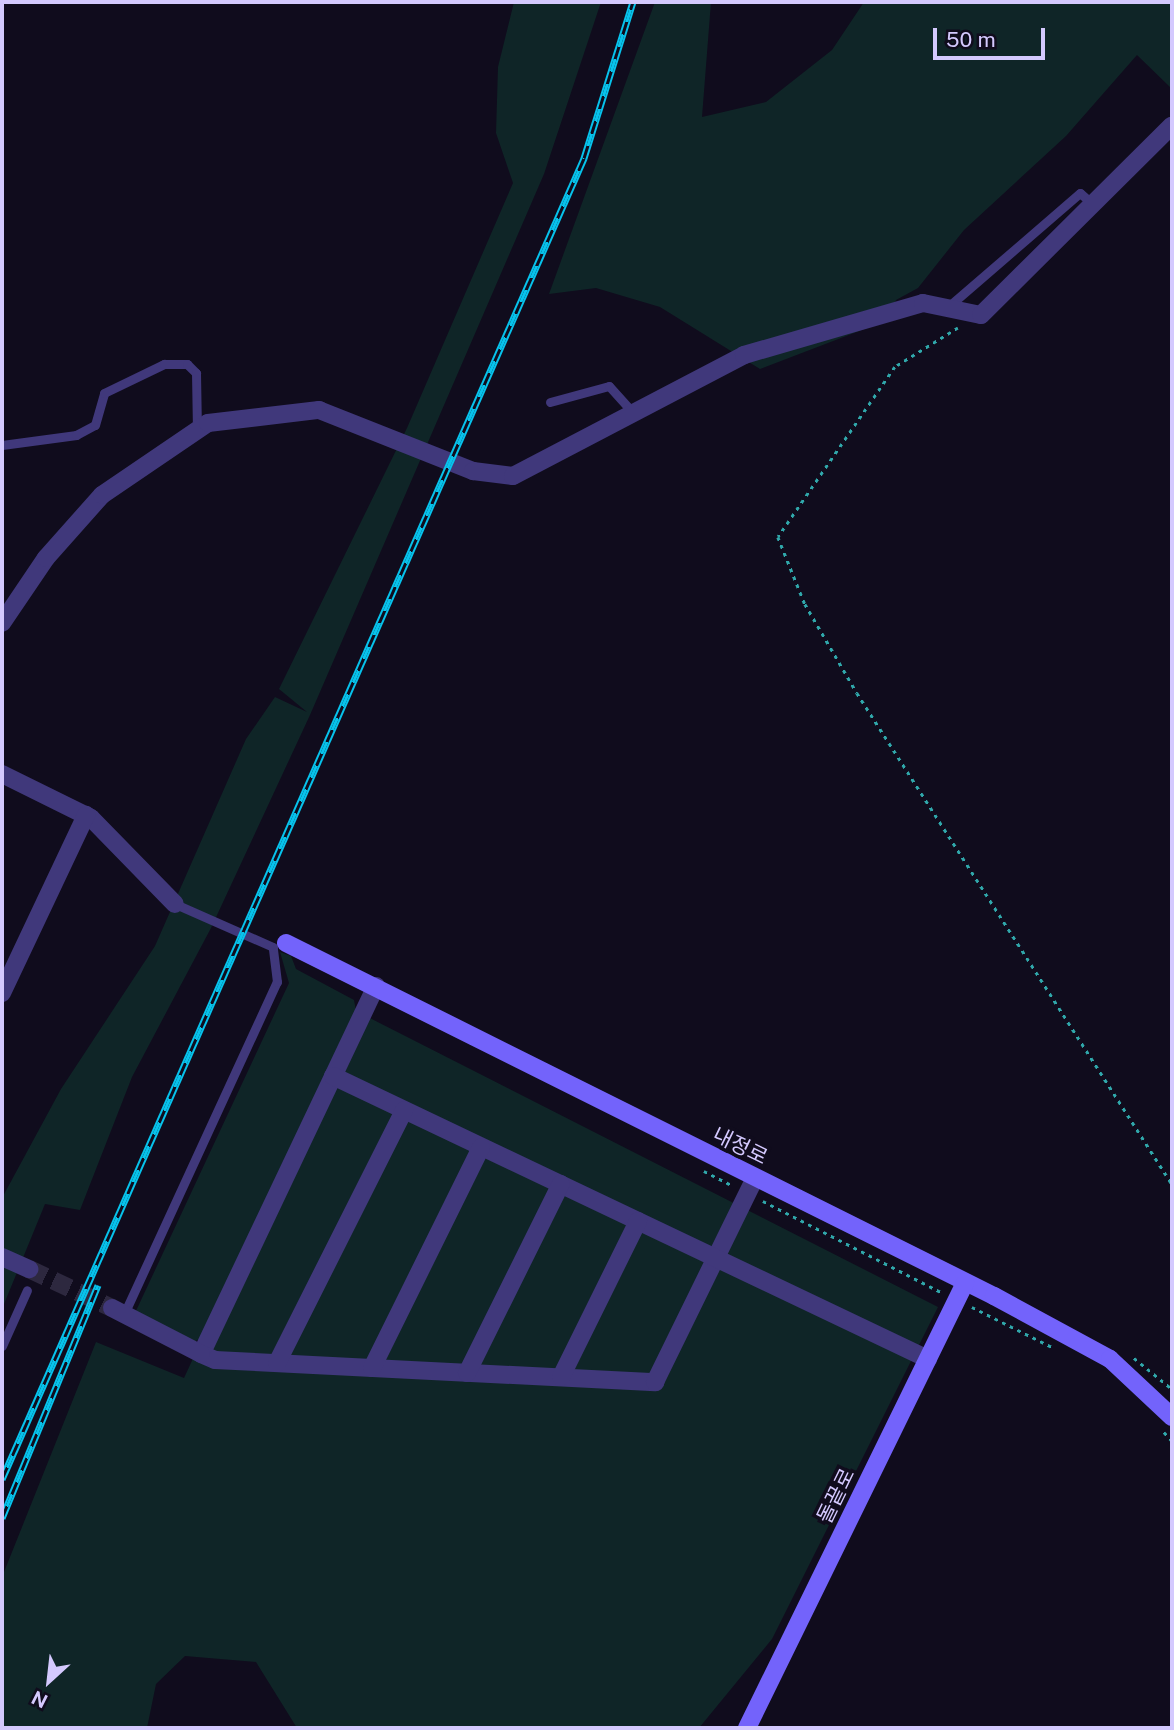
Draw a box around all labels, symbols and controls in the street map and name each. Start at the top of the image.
scale bar [936,14,1048,58]
text: 50 m [946,27,996,52]
street label: 내정로 [708,1122,772,1170]
street label: 돌끝로 [812,1464,860,1528]
north arrow [14,1646,84,1716]
text: N [28,1687,51,1713]

